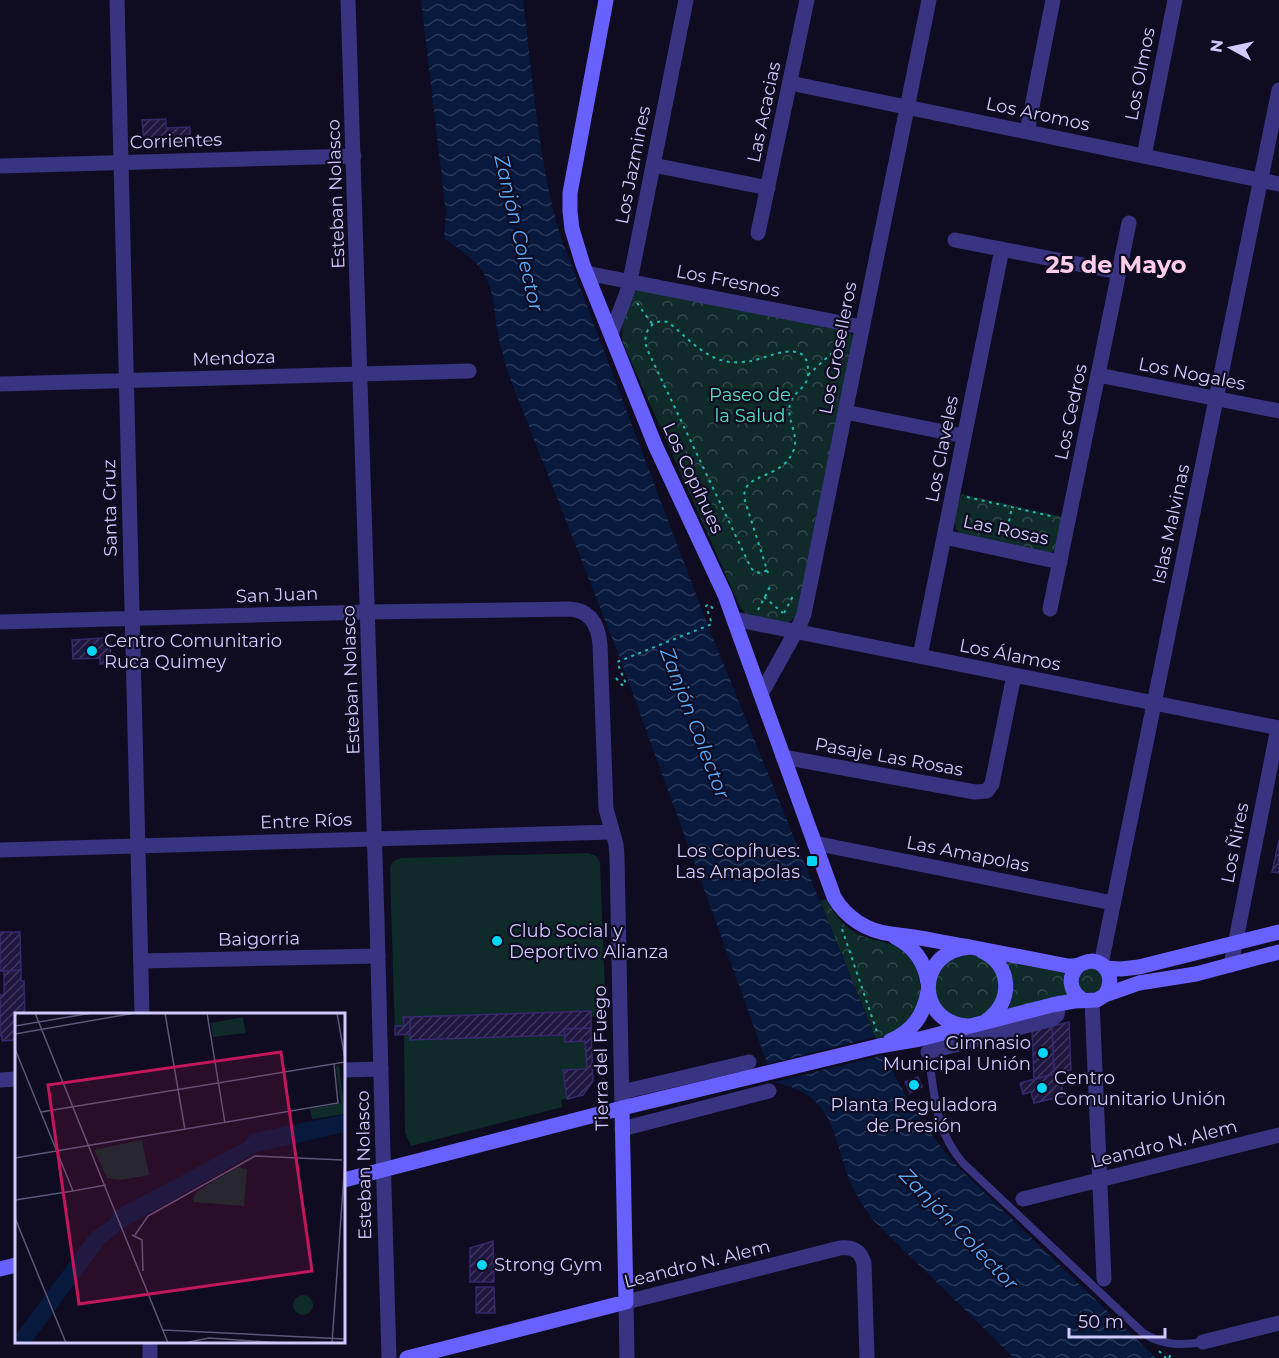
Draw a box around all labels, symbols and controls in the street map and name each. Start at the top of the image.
north arrow [1201,18,1261,78]
street label: Los Olmos [1120,25,1160,122]
text: N [1206,38,1227,54]
street label: Las Acacias [743,59,785,164]
street label: Los Aromos [984,92,1092,136]
street label: Los Jazmines [611,104,655,226]
street label: Esteban Nolasco [322,119,350,269]
street label: Corrientes [129,128,223,154]
water label: Zanjón Colector [489,151,549,315]
district label: 25 de Mayo [1046,250,1187,279]
street label: Los Fresnos [674,260,782,302]
street label: Los Groselleros [814,280,862,416]
street label: Mendoza [192,346,276,370]
street label: Los Nogales [1137,353,1248,395]
street label: Los Cedros [1050,362,1092,462]
park label: Paseo de la Salud [709,384,791,427]
street label: Los Claveles [921,394,963,504]
street label: Los Copíhues [658,419,728,537]
street label: Santa Cruz [98,459,122,557]
street label: Islas Malvinas [1148,462,1194,586]
street label: Las Rosas [961,510,1051,550]
street label: San Juan [235,583,319,607]
street label: Esteban Nolasco [337,605,365,755]
place label: Centro Comunitario Ruca Quimey [104,630,282,673]
street label: Los Álamos [957,634,1063,676]
water label: Zanjón Colector [655,643,735,803]
marker: Centro Comunitario Ruca Quimey [85,644,99,658]
street label: Pasaje Las Rosas [813,733,965,781]
street label: Los Ñires [1216,801,1254,885]
street label: Entre Ríos [260,808,353,834]
street label: Las Amapolas [905,831,1032,877]
place label: Los Copíhues: Las Amapolas [675,840,800,883]
marker: Los Copíhues: Las Amapolas [805,854,819,868]
place label: Club Social y Deportivo Alianza [509,920,669,963]
street label: Baigorria [218,927,300,951]
marker: Club Social y Deportivo Alianza [490,934,504,948]
street label: Tierra del Fuego [589,985,613,1131]
inset map [15,1013,345,1343]
place label: Gimnasio Municipal Unión [883,1032,1031,1075]
marker: Gimnasio Municipal Unión [1036,1046,1050,1060]
place label: Centro Comunitario Unión [1054,1067,1226,1110]
marker: Planta Reguladora de Presión [907,1078,921,1092]
marker: Centro Comunitario Unión [1035,1081,1049,1095]
street label: Esteban Nolasco [352,1090,376,1240]
place label: Planta Reguladora de Presión [830,1094,998,1137]
street label: Leandro N. Alem [1089,1115,1239,1173]
water label: Zanjón Colector [894,1162,1024,1296]
street label: Leandro N. Alem [622,1235,772,1293]
place label: Strong Gym [494,1254,603,1276]
marker: Strong Gym [475,1258,489,1272]
scale bar [1069,1301,1165,1339]
text: 50 m [1078,1311,1124,1333]

